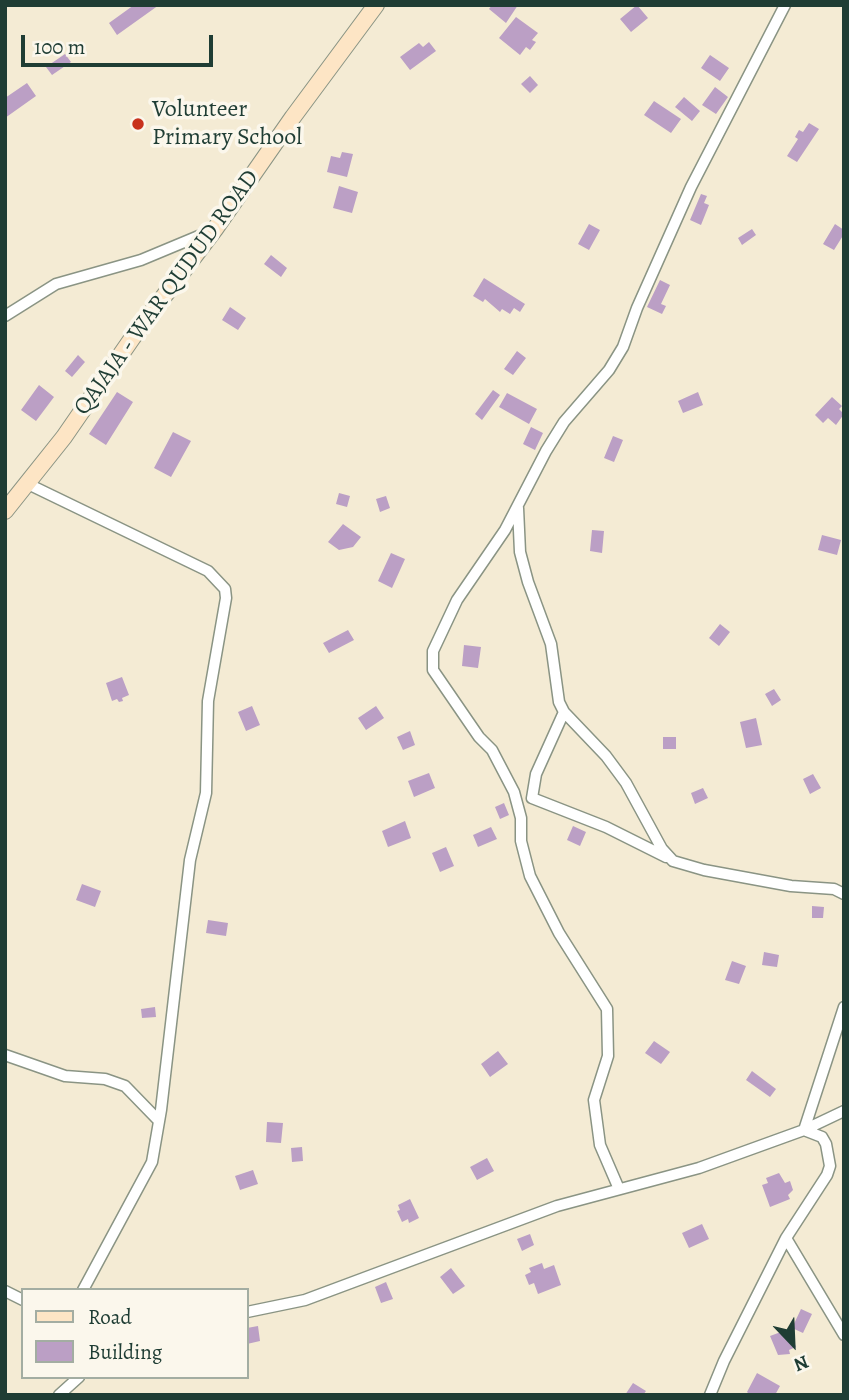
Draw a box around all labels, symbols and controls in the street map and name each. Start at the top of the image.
scale bar [24,21,217,65]
text: 100 m [34,33,85,61]
place label: Volunteer Primary School [152,96,302,152]
marker: Volunteer Primary School [130,116,146,132]
street label: QAJAJA - WAR QUDUD ROAD [68,165,266,421]
legend [21,1288,248,1379]
text: Road [88,1303,132,1331]
north arrow [758,1309,828,1379]
text: Building [88,1338,162,1366]
text: N [790,1349,813,1378]

